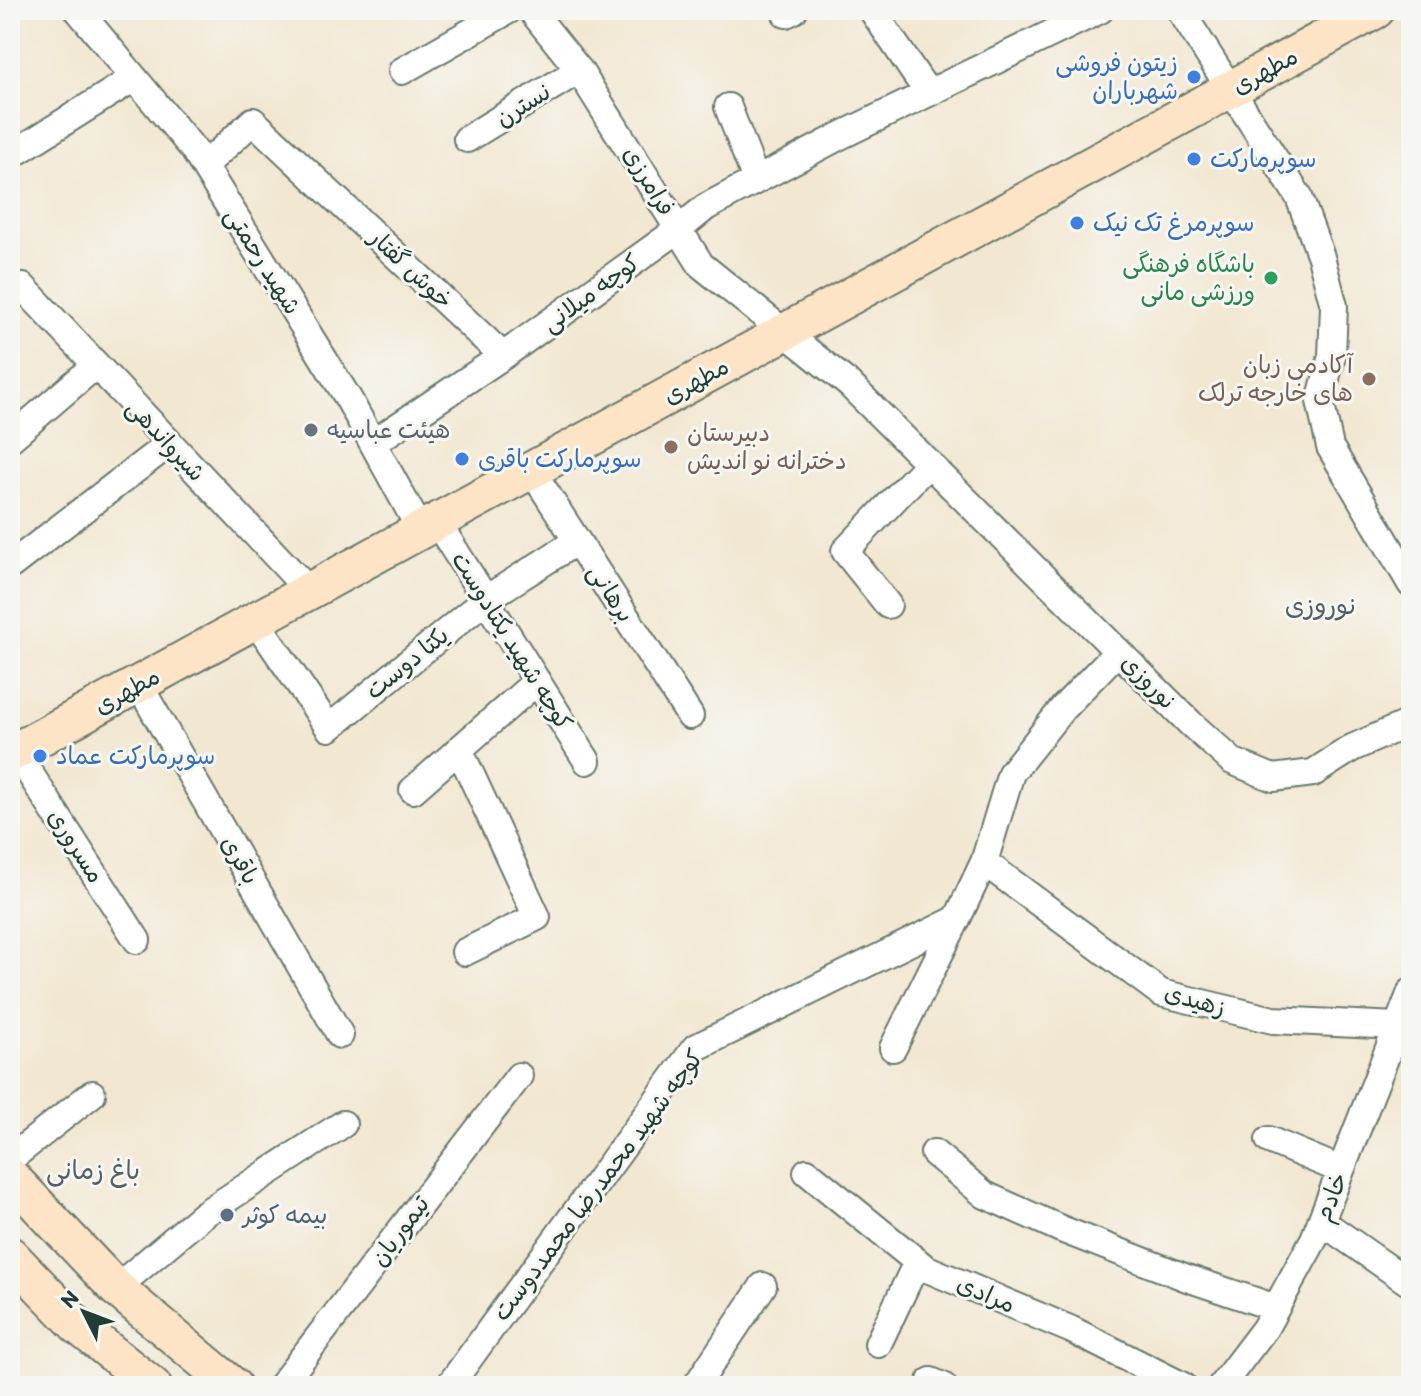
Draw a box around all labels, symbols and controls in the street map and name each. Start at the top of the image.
street label: مطهری [1227,41,1303,100]
place label: زیتون فروشی شهرباران [1055,48,1178,105]
marker: زیتون فروشی شهرباران [1185,68,1203,86]
street label: نسترن [490,76,556,133]
street label: فرامرزی [617,141,681,221]
place label: سوپرمارکت [1210,144,1316,174]
marker: سوپرمارکت [1185,150,1203,168]
street label: شهید رحمتی [218,202,308,320]
place label: سوپرمرغ تک نیک [1093,208,1255,240]
marker: سوپرمرغ تک نیک [1068,214,1086,232]
street label: خوش گفتار [362,221,459,315]
street label: کوچه میلانی [536,247,646,339]
place label: باشگاه فرهنگی ورزشی مانی [1122,249,1255,307]
marker: باشگاه فرهنگی ورزشی مانی [1262,269,1280,287]
place label: آکادمی زبان های خارجه ترلک [1198,350,1354,407]
street label: مطهری [658,351,734,410]
marker: آکادمی زبان های خارجه ترلک [1360,370,1378,388]
street label: شیرواندهی [120,392,212,488]
place label: هیئت عباسیه [327,415,450,444]
place label: دبیرستان دخترانه نو اندیش [687,418,847,476]
marker: هیئت عباسیه [302,421,320,439]
marker: دبیرستان دخترانه نو اندیش [662,438,680,456]
place label: سوپرمارکت باقری [478,444,642,474]
marker: سوپرمارکت باقری [453,450,471,468]
street label: کوچه شهید یکتادوست [445,546,579,736]
street label: برهانی [581,558,641,628]
district label: نوروزی [1285,589,1357,621]
street label: یکتا دوست [359,620,454,705]
street label: نوروزی [1115,648,1183,716]
street label: مطهری [89,661,165,720]
place label: سوپرمارکت عماد [56,741,215,771]
marker: سوپرمارکت عماد [31,747,49,765]
street label: مسروری [42,803,111,888]
street label: باقری [215,830,266,889]
street label: زهیدی [1161,977,1229,1022]
street label: کوچه شهید محمدرضا محمددوست [486,1043,710,1327]
district label: باغ زمانی [46,1154,140,1188]
street label: خادم [1308,1168,1357,1227]
street label: تیموریان [364,1189,437,1272]
place label: بیمه کوثر [241,1200,327,1230]
marker: بیمه کوثر [218,1206,236,1224]
street label: مرادی [953,1268,1020,1319]
north arrow [44,1272,124,1352]
text: N [55,1284,85,1314]

